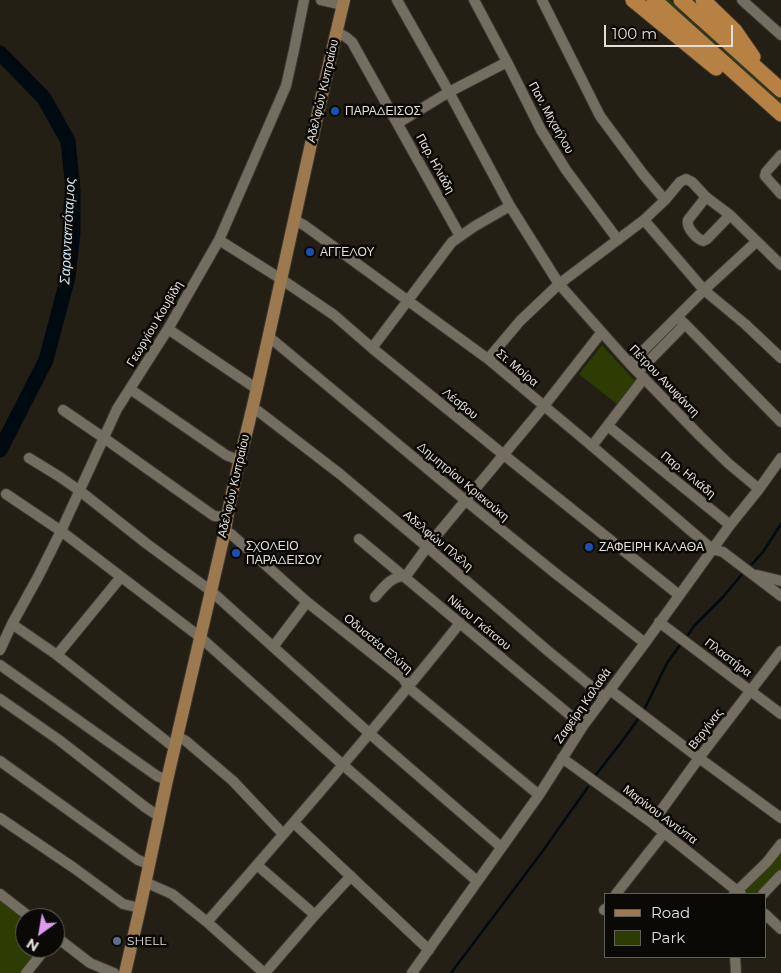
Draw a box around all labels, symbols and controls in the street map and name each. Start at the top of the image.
scale bar [606,15,735,47]
text: 100 m [612,24,657,43]
street label: Αδελφών Κυπραίου [304,38,342,144]
street label: Παν. Μιχαήλου [525,80,577,156]
place label: ΠΑΡΑΔΕΙΣΟΣ [345,104,421,118]
marker: ΠΑΡΑΔΕΙΣΟΣ [329,105,341,117]
street label: Παρ. Ηλιάδη [413,132,457,196]
water label: Σαρανταπόταμος [57,177,79,285]
place label: ΑΓΓΕΛΟΥ [320,245,375,259]
marker: ΑΓΓΕΛΟΥ [304,246,316,258]
street label: Γεωργίου Κουβίδη [124,279,186,369]
street label: Πέτρου Ανυφάντη [626,342,702,420]
street label: Στ. Μοίρα [493,346,541,390]
street label: Λέσβου [439,385,481,423]
street label: Αδελφών Κυπραίου [215,433,253,539]
street label: Δημητρίου Κριεκούκη [414,439,512,525]
street label: Παρ. Ηλιάδη [658,449,718,501]
street label: Αδελφών Πλέλη [400,508,476,574]
place label: ΣΧΟΛΕΙΟ ΠΑΡΑΔΕΙΣΟΥ [246,539,322,567]
place label: ΖΑΦΕΙΡΗ ΚΑΛΑΘΑ [599,540,704,554]
marker: ΖΑΦΕΙΡΗ ΚΑΛΑΘΑ [583,541,595,553]
marker: ΣΧΟΛΕΙΟ ΠΑΡΑΔΕΙΣΟΥ [230,547,242,559]
street label: Νίκου Γκάτσου [444,592,514,654]
street label: Οδυσσέα Ελύτη [341,611,415,677]
street label: Πλαστήρα [702,636,754,680]
street label: Ζαφείρη Καλαθά [552,666,614,746]
street label: Βεργίνας [686,706,726,752]
street label: Μαρίνου Αντύπα [620,782,700,848]
legend [604,893,766,958]
text: Road [651,903,690,922]
north arrow [15,908,65,958]
text: Park [651,928,685,947]
text: N [23,934,42,956]
place label: SHELL [127,934,166,948]
marker: SHELL [111,935,123,947]

